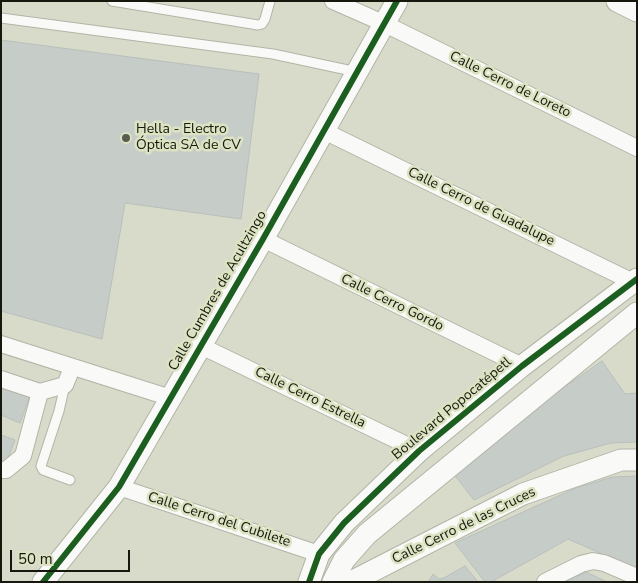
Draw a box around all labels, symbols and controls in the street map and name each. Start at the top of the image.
street label: Calle Cerro de Loreto [447,48,573,122]
place label: Hella - Electro Óptica SA de CV [136,122,241,154]
marker: Hella - Electro Óptica SA de CV [120,132,132,144]
street label: Calle Cerro de Guadalupe [405,164,557,250]
street label: Calle Cumbres de Acultzingo [165,208,271,374]
street label: Calle Cerro Gordo [338,271,446,335]
street label: Boulevard Popocatépetl [389,354,515,464]
street label: Calle Cerro Estrella [252,364,368,432]
street label: Calle Cerro de las Cruces [390,484,538,568]
street label: Calle Cerro del Cubilete [145,489,293,551]
scale bar [12,540,132,572]
text: 50 m [18,549,53,569]

